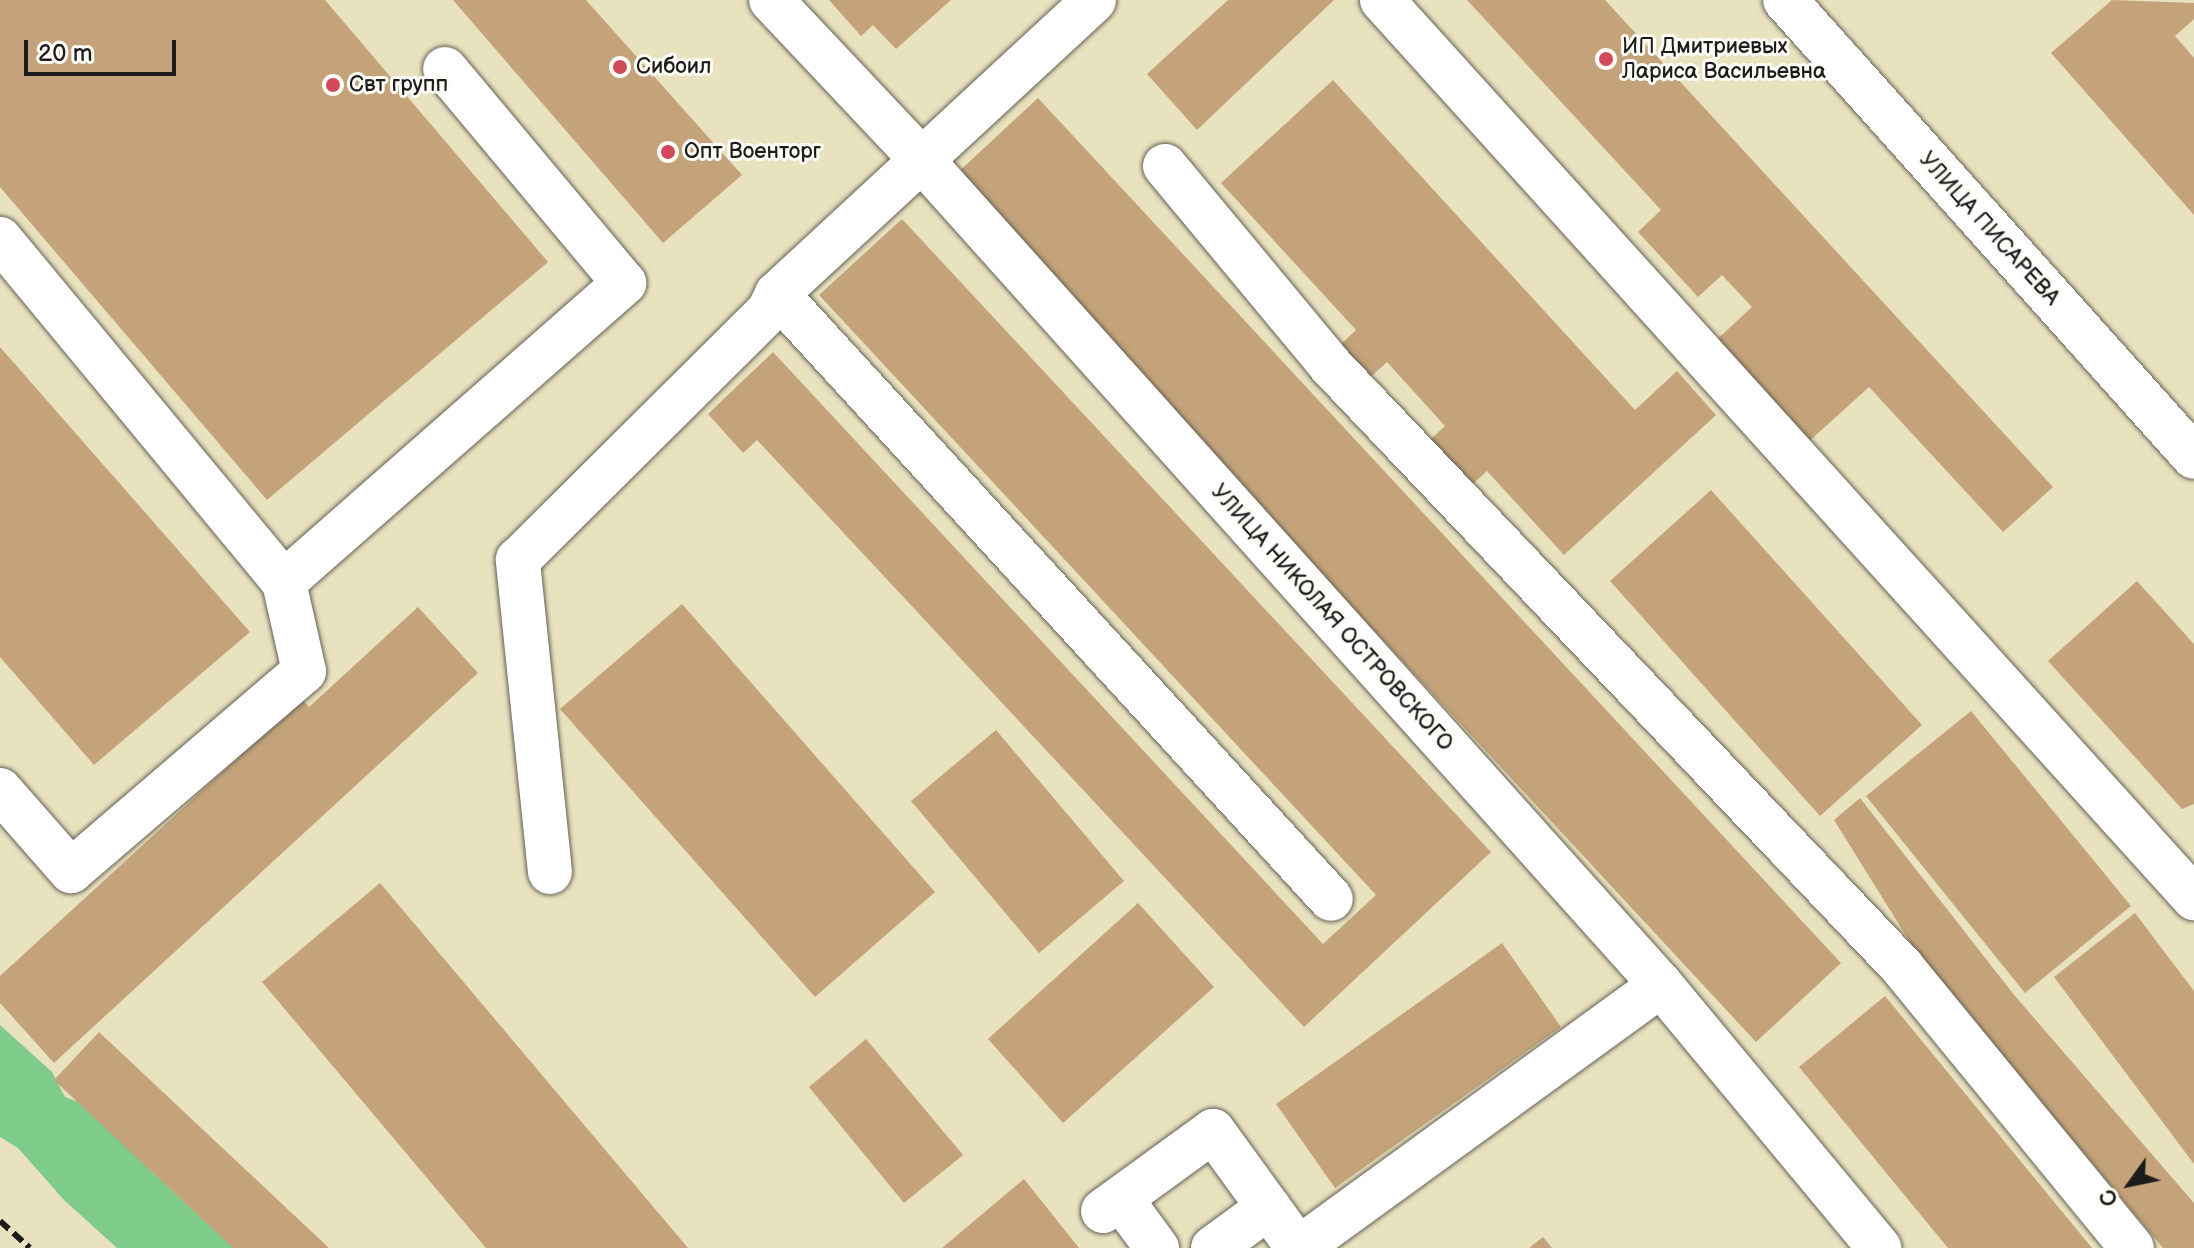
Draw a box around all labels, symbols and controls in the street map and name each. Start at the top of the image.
scale bar [28,24,180,74]
place label: ИП Дмитриевых Лариса Васильевна [1622,33,1826,84]
text: 20 m [38,39,93,68]
marker: ИП Дмитриевых Лариса Васильевна [1597,50,1615,68]
place label: Сибоил [636,54,711,80]
marker: Сибоил [611,58,629,76]
place label: Свт групп [349,72,448,98]
marker: Свт групп [324,76,342,94]
place label: Опт Военторг [684,139,821,165]
marker: Опт Военторг [659,143,677,161]
street label: УЛИЦА ПИСАРЕВА [1913,147,2065,311]
street label: УЛИЦА НИКОЛАЯ ОСТРОВСКОГО [1205,479,1459,757]
north arrow [2090,1144,2170,1224]
text: С [2094,1184,2125,1211]

